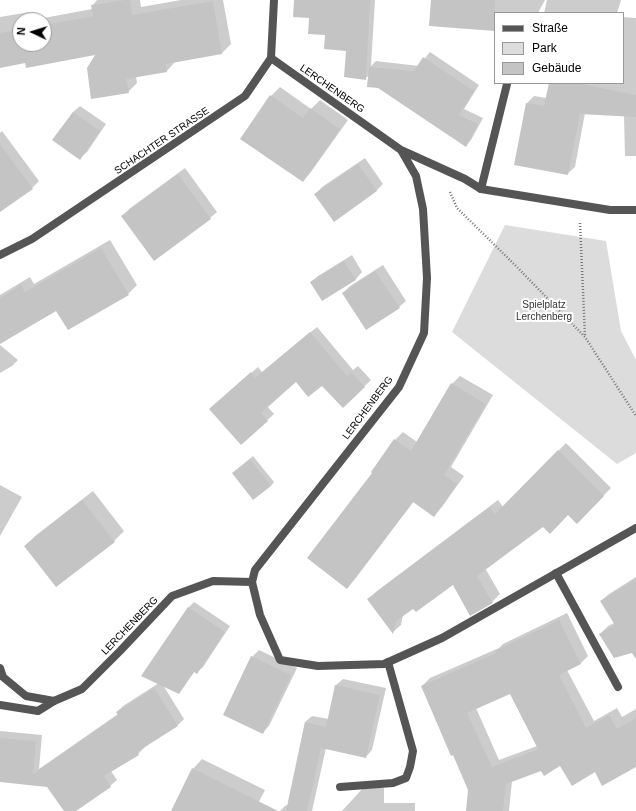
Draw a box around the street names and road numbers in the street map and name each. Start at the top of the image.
street label: LERCHENBERG [297,62,367,116]
street label: SCHACHTER STRASSE [112,105,212,177]
street label: LERCHENBERG [340,374,396,442]
street label: LERCHENBERG [99,594,161,658]

